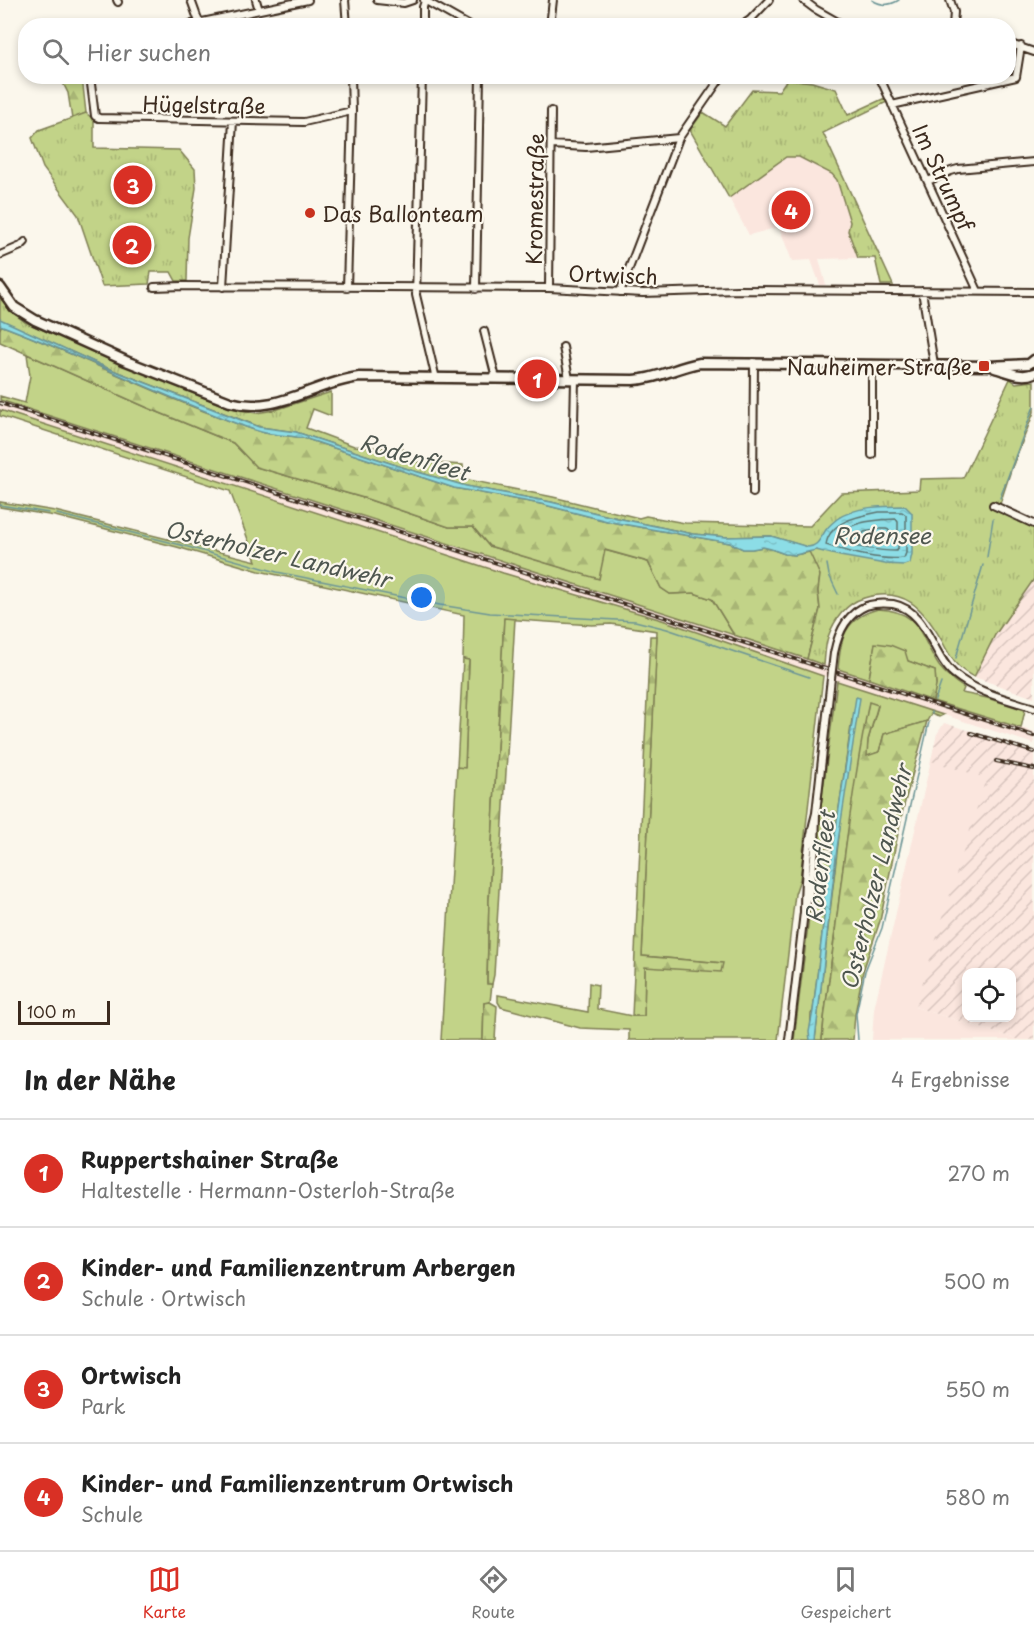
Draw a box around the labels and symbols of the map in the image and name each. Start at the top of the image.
street label: Hügelstraße [142,87,266,121]
street label: Im Strumpf [905,118,983,237]
street label: Kromestraße [517,133,551,265]
pin: 3 [114,162,152,207]
pin: 4 [772,188,810,232]
place label: Das Ballonteam [322,197,484,229]
marker: Das Ballonteam [303,206,317,220]
pin: 2 [112,222,152,268]
street label: Ortwisch [568,256,658,292]
place label: Nauheimer Straße [787,350,972,382]
pin: 1 [518,356,556,401]
marker: Nauheimer Straße [977,359,991,373]
water label: Rodenfleet [356,424,476,489]
water label: Osterholzer Landwehr [162,511,397,596]
water label: Rodensee [833,518,932,551]
your location [407,583,436,612]
water label: Osterholzer Landwehr [831,758,920,993]
water label: Rodenfleet [796,806,843,925]
scale bar [18,998,110,1025]

